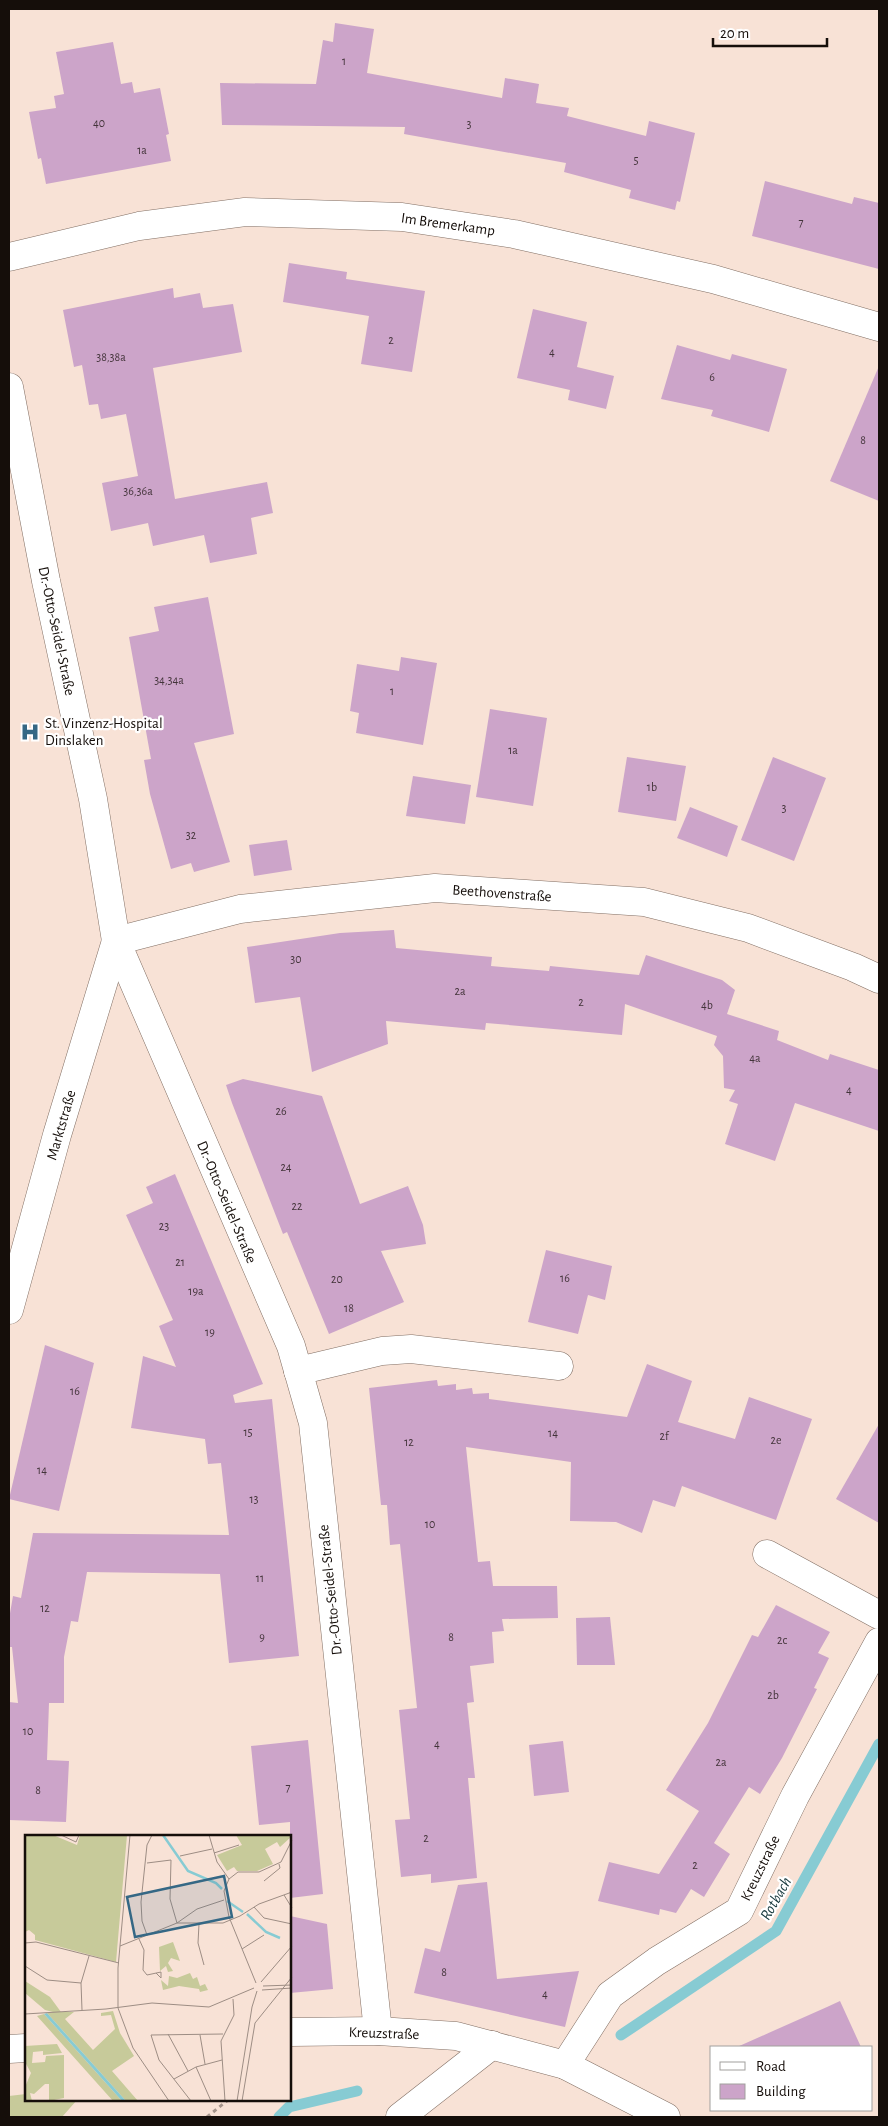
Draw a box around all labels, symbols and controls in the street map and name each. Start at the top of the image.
scale bar [713,15,827,47]
text: 20 m [720,26,749,41]
house number: 1 [342,55,346,67]
house number: 40 [93,117,105,129]
house number: 3 [467,118,472,130]
house number: 1a [137,144,147,156]
house number: 5 [633,154,639,166]
street label: Im Bremerkamp [400,210,496,239]
house number: 7 [798,216,804,228]
house number: 2 [388,334,394,346]
house number: 4 [549,346,555,358]
house number: 38,38a [96,351,126,363]
house number: 6 [709,371,715,383]
house number: 8 [860,434,866,446]
house number: 36,36a [123,485,153,497]
street label: Dr.-Otto-Seidel-Straße [36,565,78,697]
house number: 34,34a [154,674,184,686]
house number: 1 [390,685,394,697]
place label: St. Vinzenz-Hospital Dinslaken [45,716,163,748]
hospital icon: St. Vinzenz-Hospital Dinslaken [19,721,41,743]
house number: 1a [508,744,518,756]
house number: 1b [647,781,657,793]
house number: 3 [782,802,787,814]
house number: 32 [186,829,197,841]
street label: Beethovenstraße [452,883,552,904]
house number: 30 [290,953,302,965]
house number: 2a [454,985,466,997]
house number: 2 [578,996,584,1008]
house number: 4b [701,999,713,1011]
house number: 4a [749,1052,761,1064]
house number: 4 [846,1084,852,1096]
street label: Marktstraße [44,1088,79,1162]
house number: 26 [275,1105,287,1117]
street label: Dr.-Otto-Seidel-Straße [194,1139,259,1266]
house number: 24 [280,1161,292,1173]
house number: 22 [292,1200,303,1212]
house number: 23 [159,1220,169,1232]
house number: 21 [175,1256,185,1268]
house number: 16 [560,1272,570,1284]
house number: 20 [331,1273,343,1285]
house number: 19a [188,1285,204,1297]
house number: 18 [344,1302,354,1314]
house number: 19 [205,1326,215,1338]
house number: 16 [70,1385,80,1397]
house number: 15 [243,1426,253,1438]
house number: 14 [548,1427,558,1439]
house number: 2f [659,1430,670,1442]
house number: 2e [771,1434,782,1446]
house number: 12 [404,1436,414,1448]
house number: 14 [37,1464,47,1476]
house number: 13 [249,1493,259,1505]
house number: 10 [425,1518,435,1530]
street label: Dr.-Otto-Seidel-Straße [316,1524,345,1656]
house number: 11 [256,1572,264,1584]
house number: 12 [40,1602,50,1614]
house number: 9 [259,1631,265,1643]
house number: 8 [448,1631,454,1643]
house number: 2c [777,1634,787,1646]
house number: 2b [767,1689,779,1701]
house number: 10 [23,1725,33,1737]
house number: 4 [434,1738,440,1750]
house number: 2a [715,1756,727,1768]
house number: 7 [285,1781,291,1793]
house number: 8 [35,1784,41,1796]
house number: 2 [423,1832,429,1844]
street label: Kreuzstraße [738,1833,783,1903]
inset map [25,1835,291,2101]
house number: 2 [692,1859,698,1871]
water label: Rotbach [757,1874,794,1923]
house number: 8 [441,1966,447,1978]
house number: 4 [542,1988,548,2000]
street label: Kreuzstraße [348,2025,420,2042]
legend [710,2046,873,2111]
text: Road [756,2059,786,2074]
text: Building [756,2084,806,2099]

